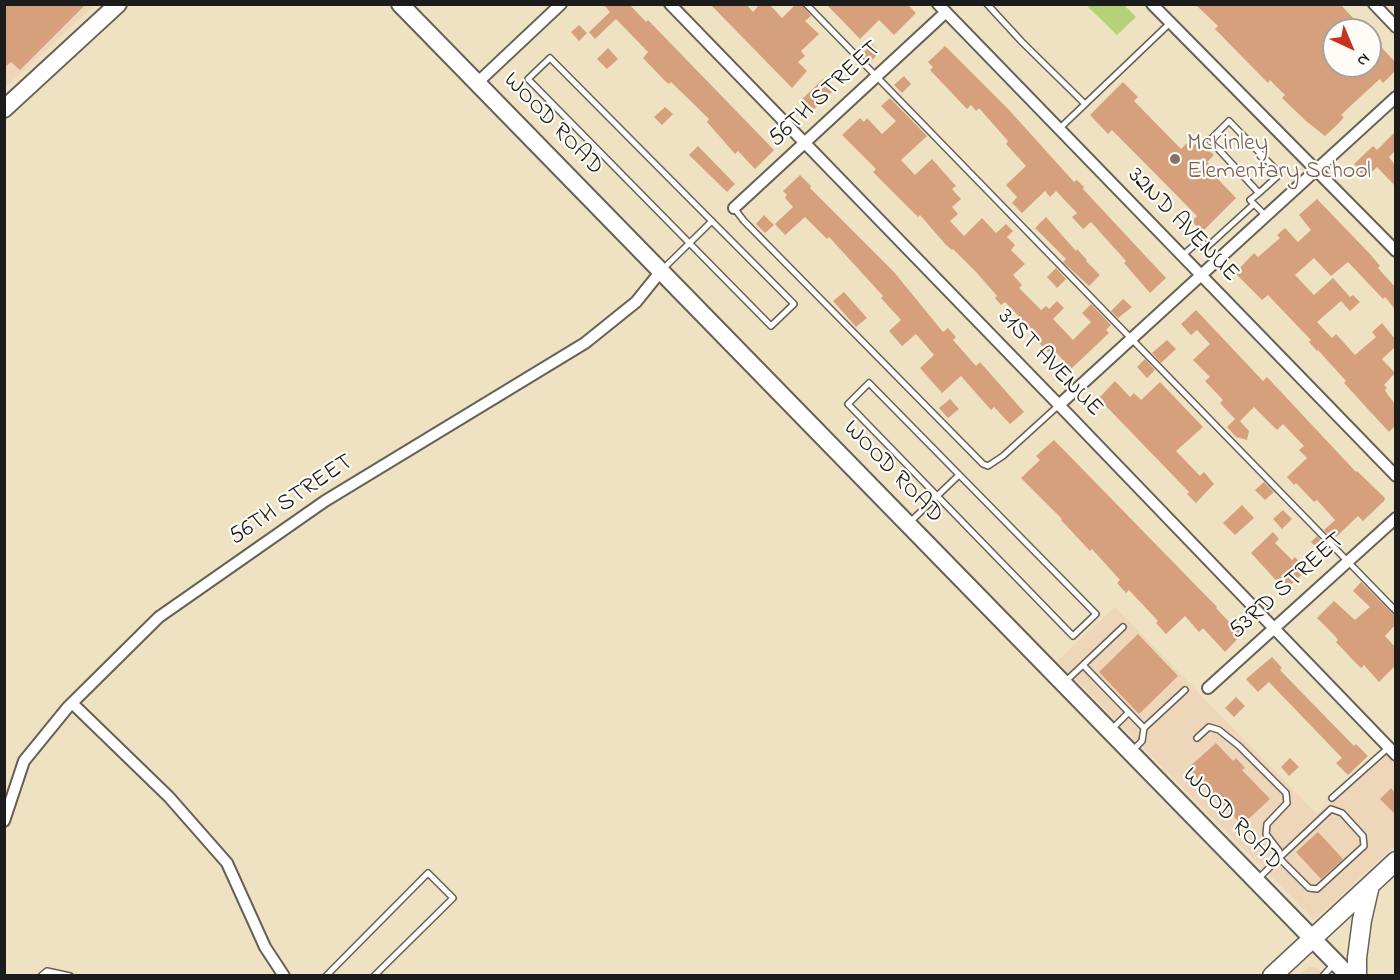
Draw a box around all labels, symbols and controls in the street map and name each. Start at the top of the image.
north arrow [1322,18,1382,78]
street label: 56TH STREET [764,36,888,154]
text: N [1351,47,1375,72]
street label: WOOD ROAD [496,67,608,183]
place label: McKinley Elementary School [1187,131,1371,187]
marker: McKinley Elementary School [1168,152,1182,166]
street label: 32ND AVENUE [1120,163,1244,289]
street label: 31ST AVENUE [990,304,1108,424]
street label: WOOD ROAD [836,415,948,531]
street label: 56TH STREET [225,449,359,553]
street label: 53RD STREET [1224,528,1352,646]
street label: WOOD ROAD [1175,762,1287,878]

